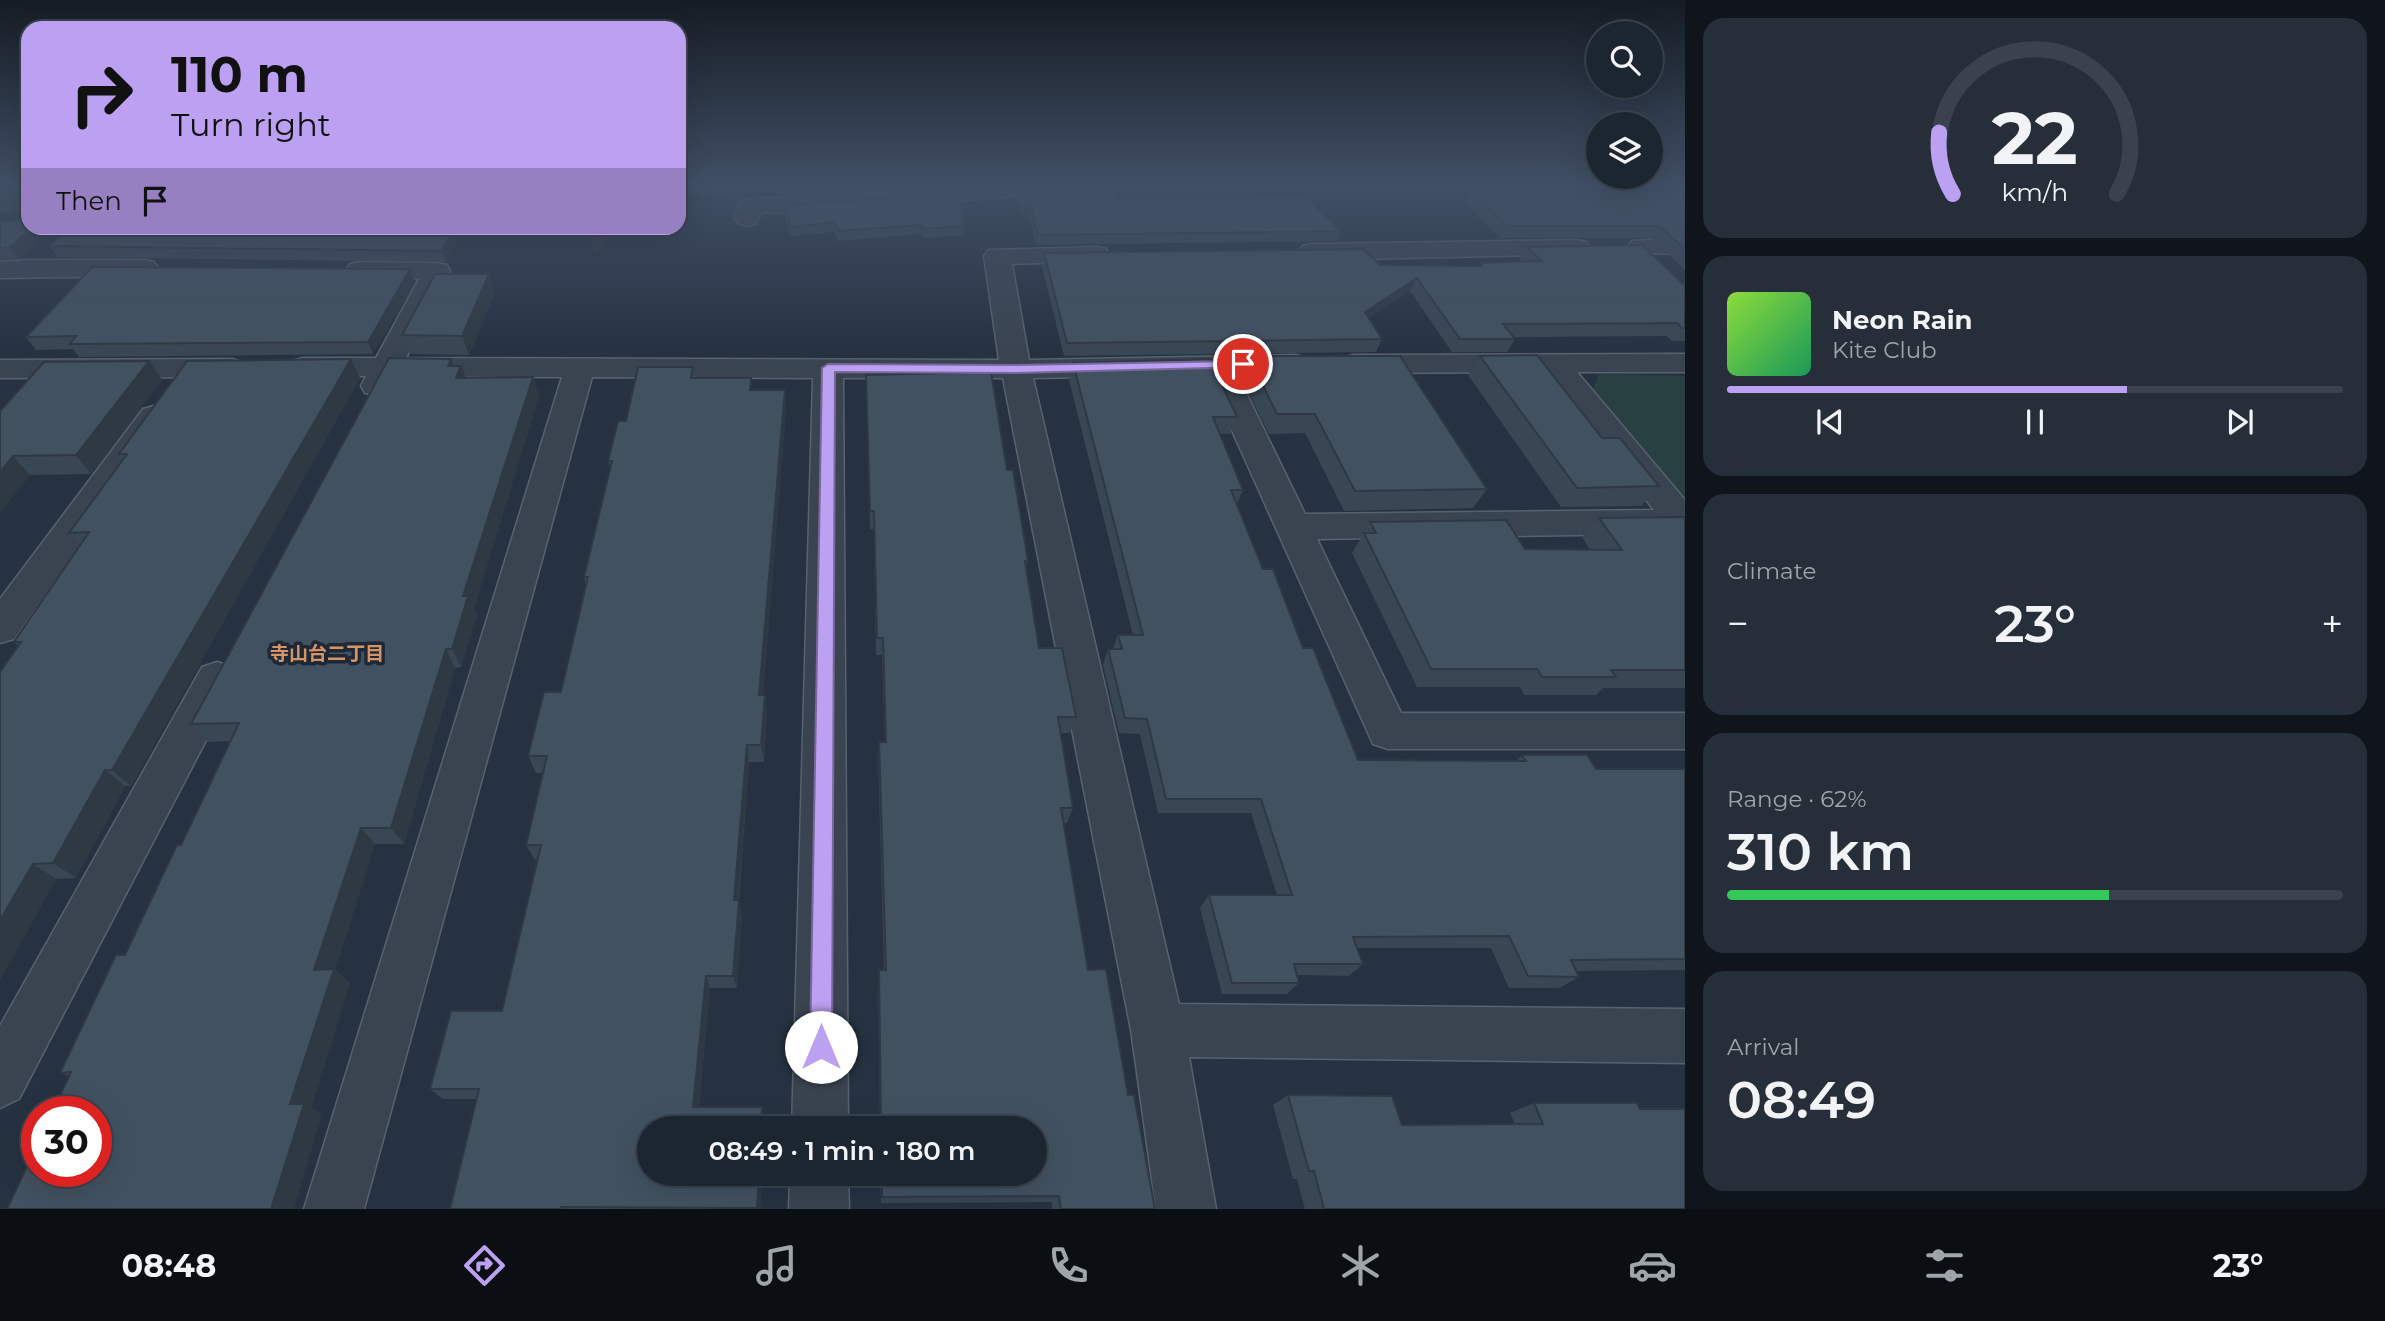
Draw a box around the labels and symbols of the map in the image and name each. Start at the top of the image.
pin [1213,334,1273,394]
district label: 寺山台二丁目 [270,642,384,665]
position arrow [784,1010,858,1084]
speed limit sign: 30 [21,1096,112,1187]

